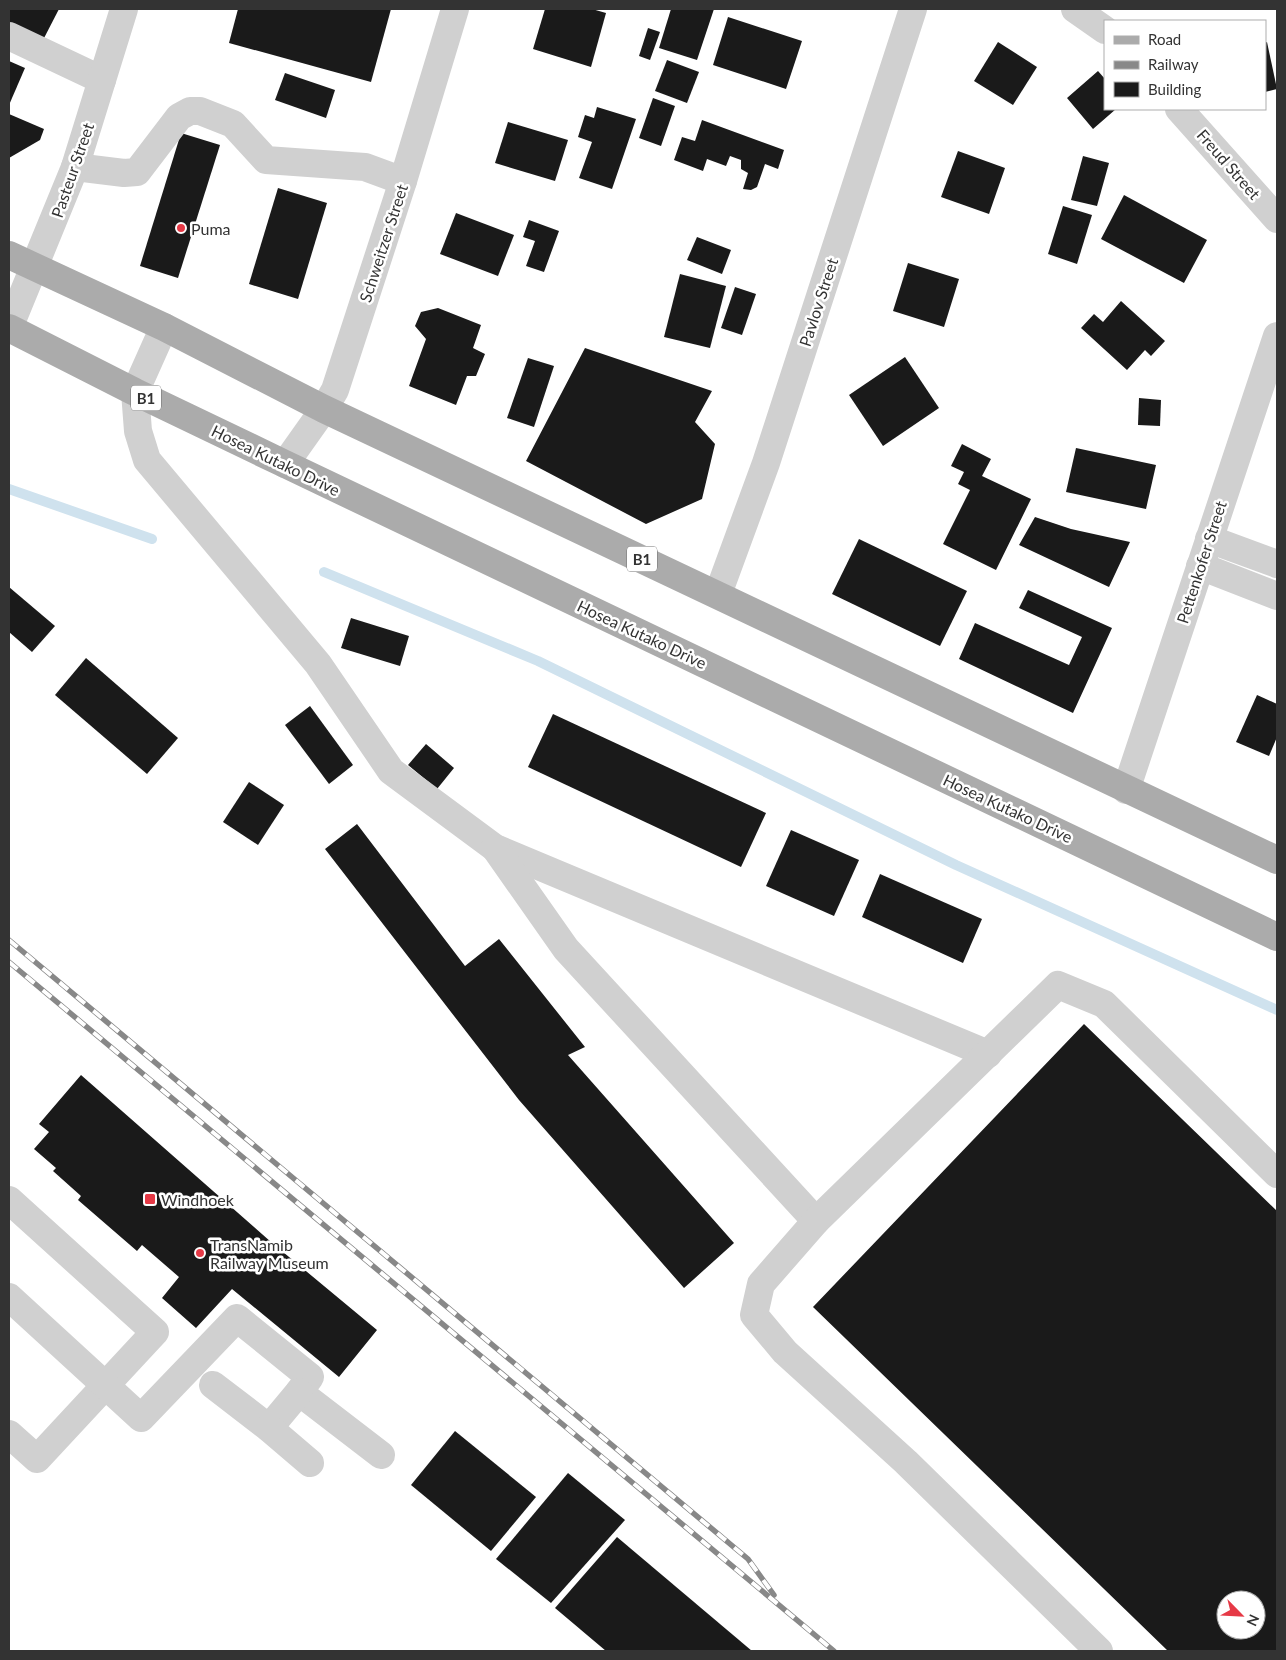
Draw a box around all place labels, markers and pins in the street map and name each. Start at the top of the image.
place label: Puma [191,219,231,238]
marker: Puma [175,222,187,234]
place label: Windhoek [161,1190,235,1209]
marker: Windhoek [143,1192,157,1206]
place label: TransNamib Railway Museum [210,1235,329,1272]
marker: TransNamib Railway Museum [194,1247,206,1259]

